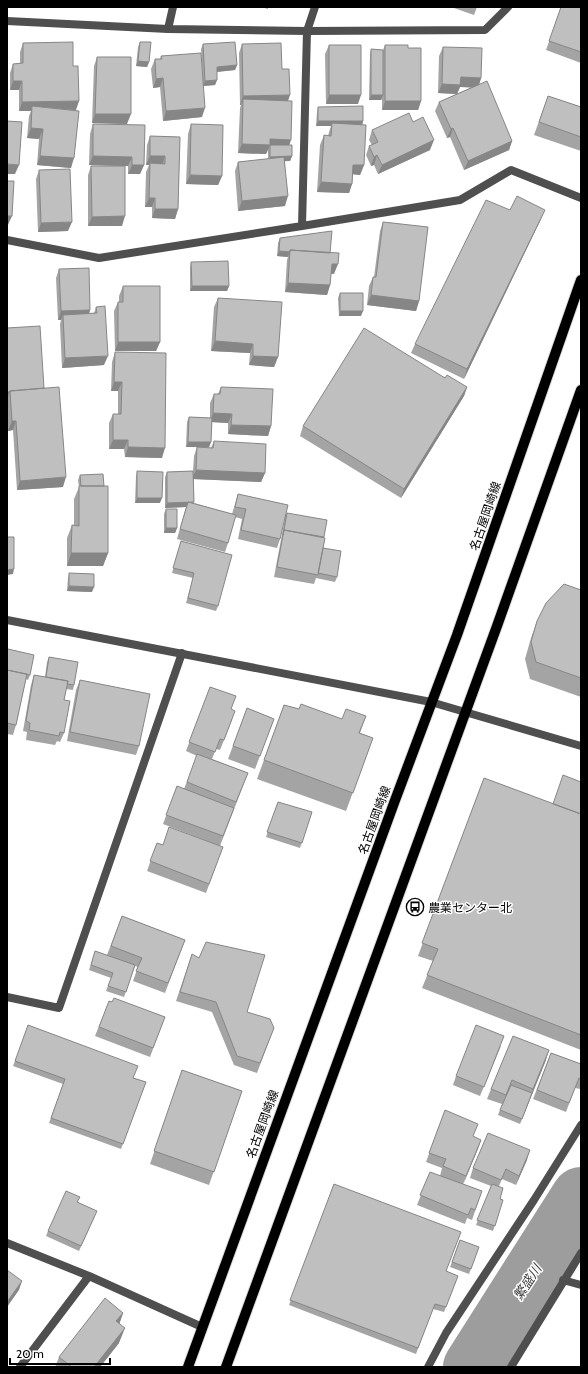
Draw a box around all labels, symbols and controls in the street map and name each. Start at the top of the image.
street label: 名古屋岡崎線 [466,480,504,552]
street label: 名古屋岡崎線 [355,784,393,856]
bus stop icon: 農業センター北 [405,897,425,917]
place label: 農業センター北 [428,900,512,915]
street label: 名古屋岡崎線 [243,1088,281,1160]
water label: 繁盛川 [510,1260,545,1303]
scale bar [10,1340,110,1366]
text: 20 m [16,1346,44,1361]

